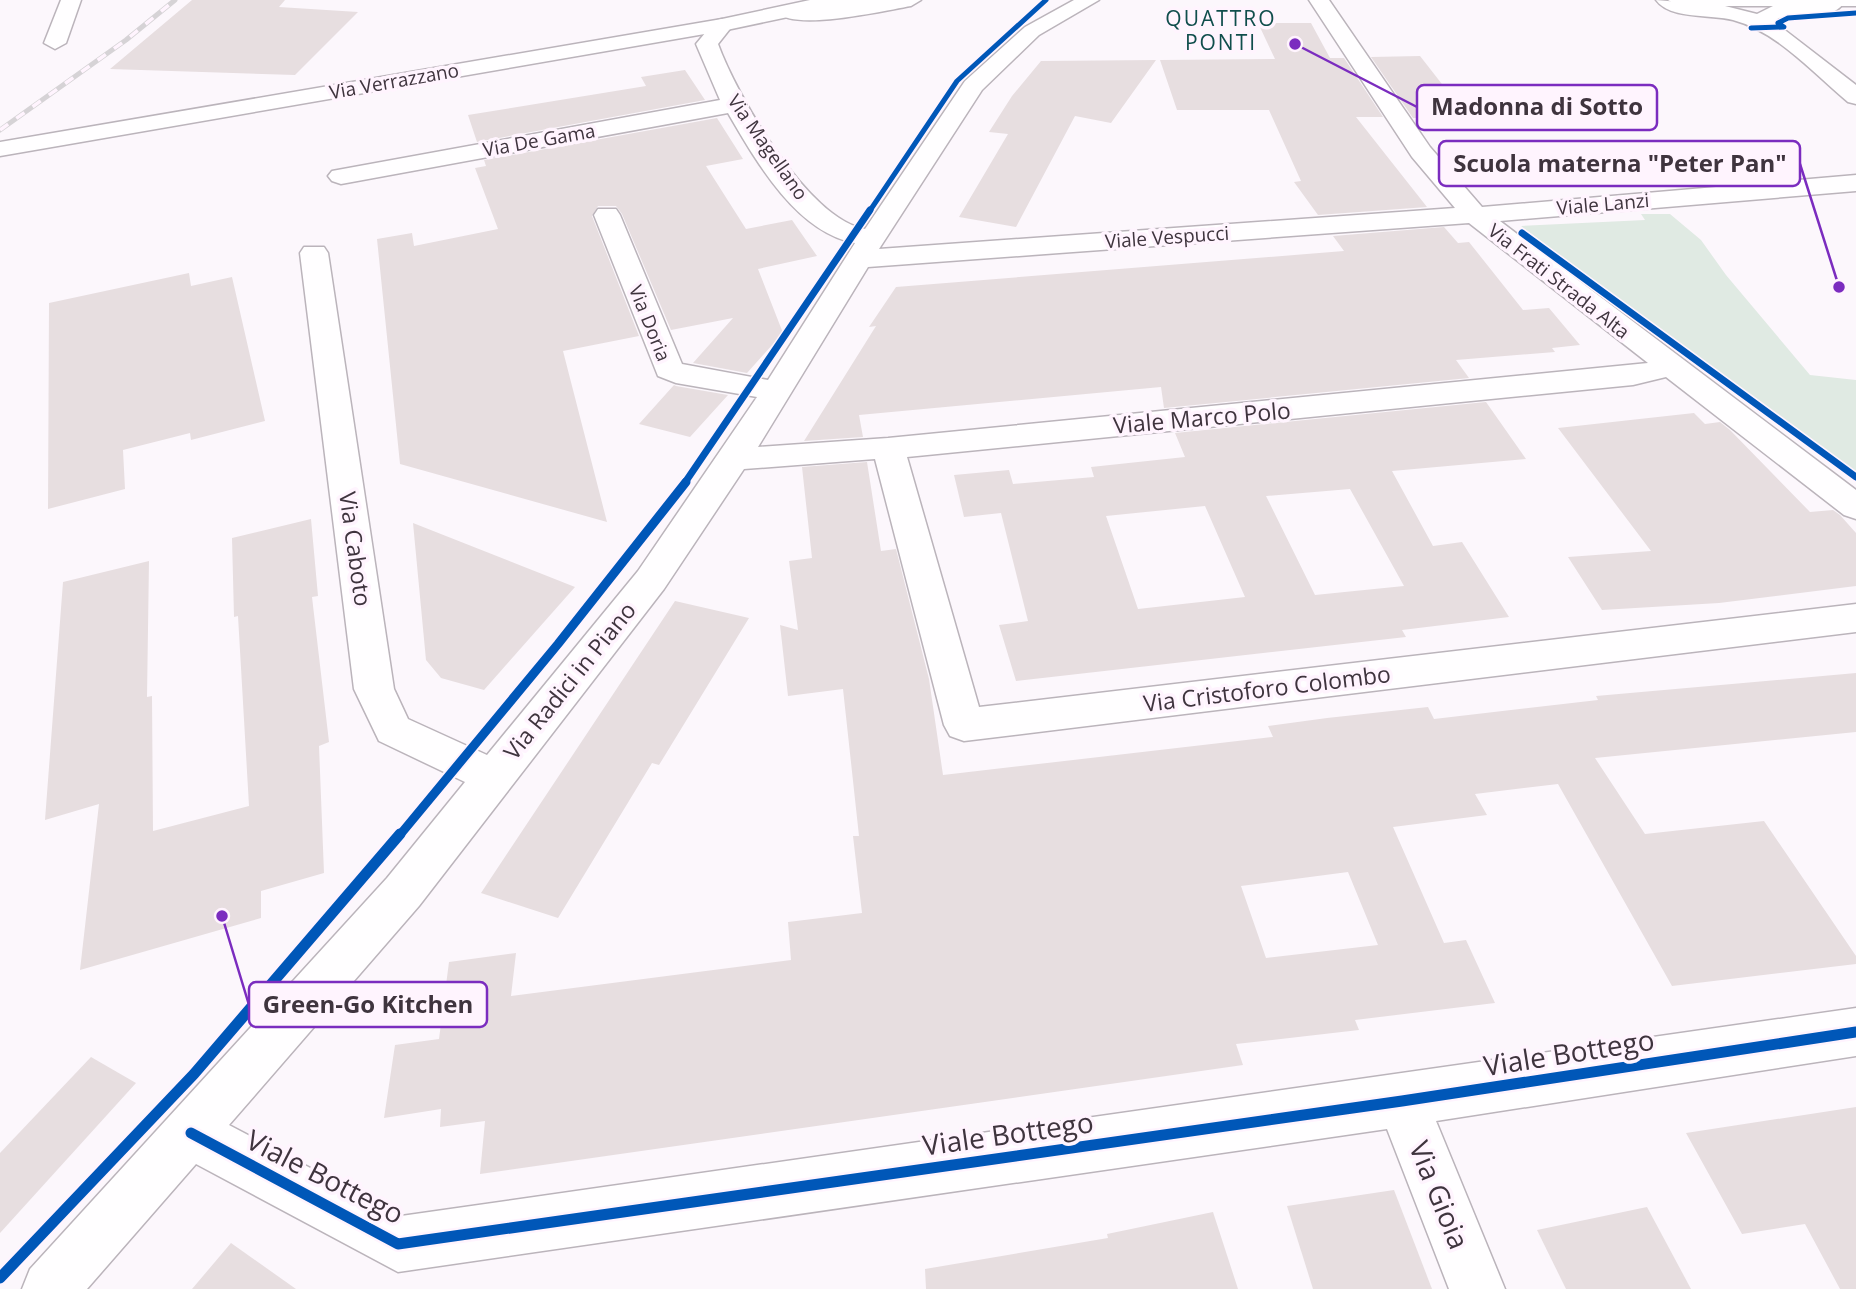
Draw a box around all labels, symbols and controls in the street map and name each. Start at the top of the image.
district label: QUATTRO PONTI [1165,4,1277,56]
street label: Via Verrazzano [327,57,461,105]
callout: Madonna di Sotto [1417,85,1657,130]
street label: Via Magellano [722,89,814,205]
text: Madonna di Sotto [1431,89,1643,122]
street label: Via De Gama [481,117,597,163]
callout: Scuola materna "Peter Pan" [1439,141,1800,186]
text: Scuola materna "Peter Pan" [1453,146,1787,179]
street label: Viale Lanzi [1556,187,1650,221]
street label: Via Frati Strada Alta [1483,217,1635,345]
street label: Viale Vespucci [1104,220,1230,254]
street label: Via Doria [623,281,677,365]
street label: Viale Marco Polo [1112,393,1292,441]
street label: Via Caboto [332,489,380,608]
street label: Via Radici in Piano [496,595,643,766]
street label: Via Cristoforo Colombo [1141,657,1392,719]
callout: Green-Go Kitchen [249,982,487,1027]
text: Green-Go Kitchen [263,987,473,1020]
street label: Viale Bottego [1481,1020,1657,1084]
street label: Viale Bottego [920,1102,1096,1164]
street label: Viale Bottego [240,1120,411,1232]
street label: Via Gioia [1401,1135,1479,1254]

